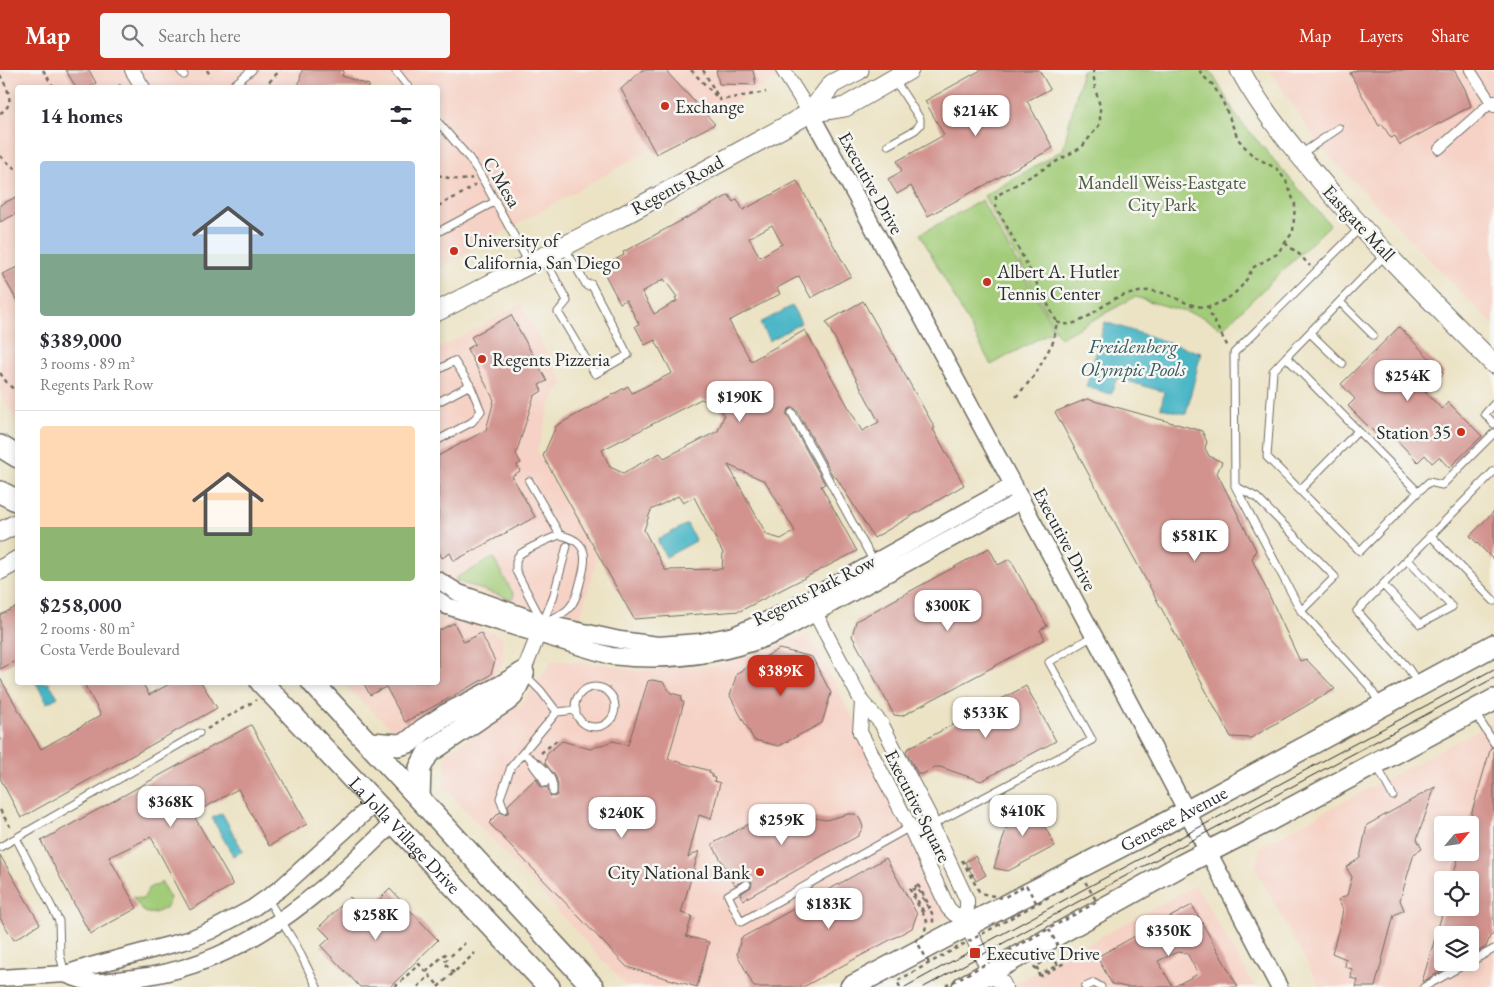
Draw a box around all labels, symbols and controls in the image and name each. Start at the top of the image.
search box [100,13,450,58]
text: Map [25,20,70,51]
icon: search [118,21,146,49]
text: Search here [158,23,241,48]
text: Map [1299,24,1331,47]
text: Layers [1359,24,1403,47]
text: Share [1431,24,1469,47]
place label: Exchange [675,94,744,119]
pin: $214K [941,94,1011,137]
marker: Exchange [659,100,671,112]
text: $214K [954,100,998,121]
icon: filters [387,101,415,129]
text: 14 homes [40,102,123,129]
street label: Executive Drive [833,127,909,239]
street label: Regents Road [626,149,728,221]
street label: C Mesa [477,152,527,212]
park label: Mandell Weiss-Eastgate City Park [1078,170,1246,217]
street label: Eastgate Mall [1317,179,1401,267]
icon: home [183,193,273,283]
place label: University of California, San Diego [464,228,620,275]
marker: University of California, San Diego [448,245,460,257]
place label: Albert A. Hutler Tennis Center [996,259,1120,306]
marker: Albert A. Hutler Tennis Center [981,276,993,288]
text: $389,000 [40,326,122,353]
water label: Freidenberg Olympic Pools [1080,333,1186,382]
place label: Regents Pizzeria [492,347,610,372]
text: 3 rooms · 89 m² [40,353,135,374]
marker: Regents Pizzeria [476,353,488,365]
pin: $254K [1373,360,1443,402]
text: $254K [1386,365,1430,386]
text: Regents Park Row [40,374,153,395]
pin: $190K [705,380,775,423]
text: $190K [718,386,762,407]
place label: Station 35 [1377,420,1451,445]
marker: Station 35 [1455,426,1467,438]
icon: home [183,459,273,549]
street label: Executive Drive [1027,483,1103,595]
pin: $581K [1160,520,1230,562]
text: $581K [1173,525,1217,546]
street label: Regents Park Row [748,548,880,632]
pin: $300K [913,590,983,632]
text: $258,000 [40,591,122,618]
text: $300K [926,595,970,616]
text: 2 rooms · 80 m² [40,618,135,639]
text: Costa Verde Boulevard [40,639,180,660]
pin: $389K [746,654,816,697]
text: $389K [759,660,803,681]
pin: $533K [951,696,1021,739]
text: $533K [964,702,1008,723]
street label: Executive Square [879,745,957,867]
street label: La Jolla Village Drive [344,771,467,899]
street label: Genesee Avenue [1116,780,1232,857]
pin: $368K [136,786,206,828]
text: $368K [149,791,193,812]
pin: $410K [988,794,1058,837]
pin: $240K [587,796,657,839]
text: $410K [1001,800,1045,821]
text: $240K [600,802,644,823]
pin: $259K [747,804,817,846]
text: $259K [760,809,804,830]
north arrow [1434,816,1479,861]
map controls [1434,816,1479,971]
place label: City National Bank [607,860,751,885]
marker: City National Bank [754,866,766,878]
button: locate [1434,871,1479,916]
pin: $183K [794,888,864,930]
text: $183K [807,893,851,914]
pin: $258K [341,898,411,941]
text: $258K [354,904,398,925]
pin: $350K [1134,914,1204,957]
text: $350K [1147,920,1191,941]
button: layers [1434,926,1479,971]
place label: Executive Drive [986,941,1100,966]
marker: Executive Drive [968,946,982,960]

